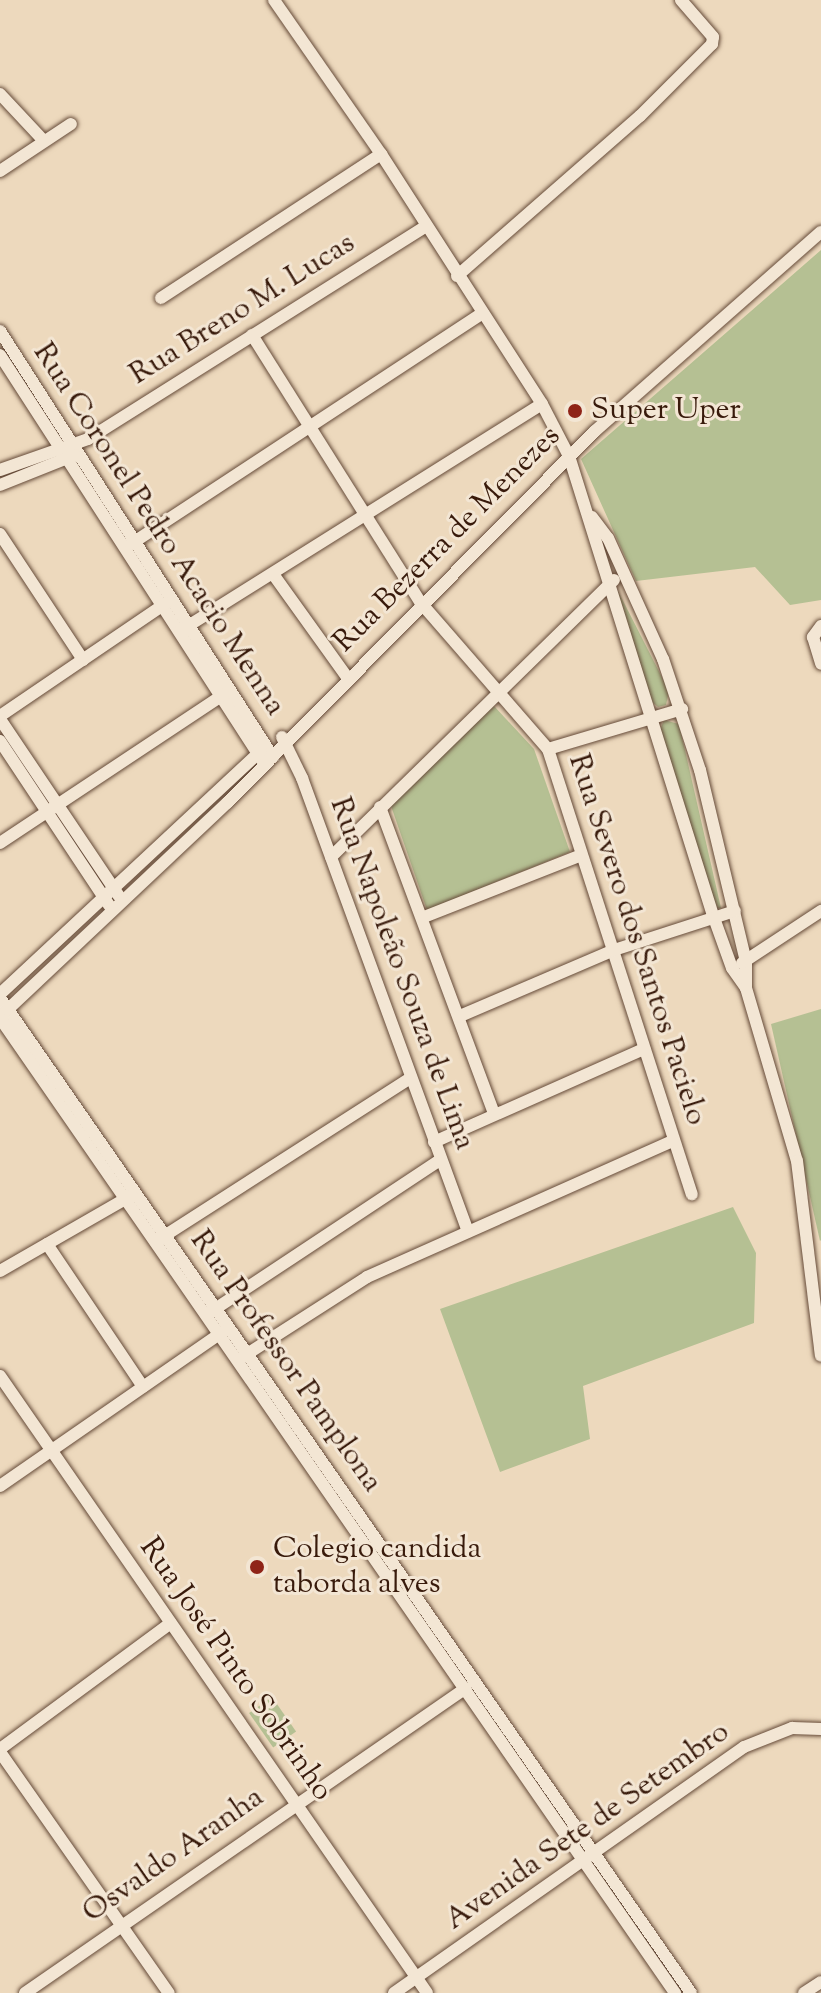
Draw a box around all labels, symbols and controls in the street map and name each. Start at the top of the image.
street label: Rua Breno M. Lucas [124,226,362,394]
street label: Rua Coronel Pedro Acacio Menna [24,337,292,723]
place label: Super Uper [591,393,741,429]
marker: Super Uper [566,402,584,420]
street label: Rua Bezerra de Menezes [327,419,569,661]
street label: Rua Severo dos Santos Pacielo [559,750,713,1130]
street label: Rua Napoleão Souza de Lima [320,793,482,1155]
street label: Rua Professor Pamplona [181,1224,389,1500]
street label: Rua José Pinto Sobrinho [131,1532,339,1808]
place label: Colegio candida taborda alves [273,1532,481,1602]
marker: Colegio candida taborda alves [248,1558,266,1576]
street label: Avenida Sete de Setembro [439,1715,737,1939]
street label: Osvaldo Aranha [77,1780,271,1932]

